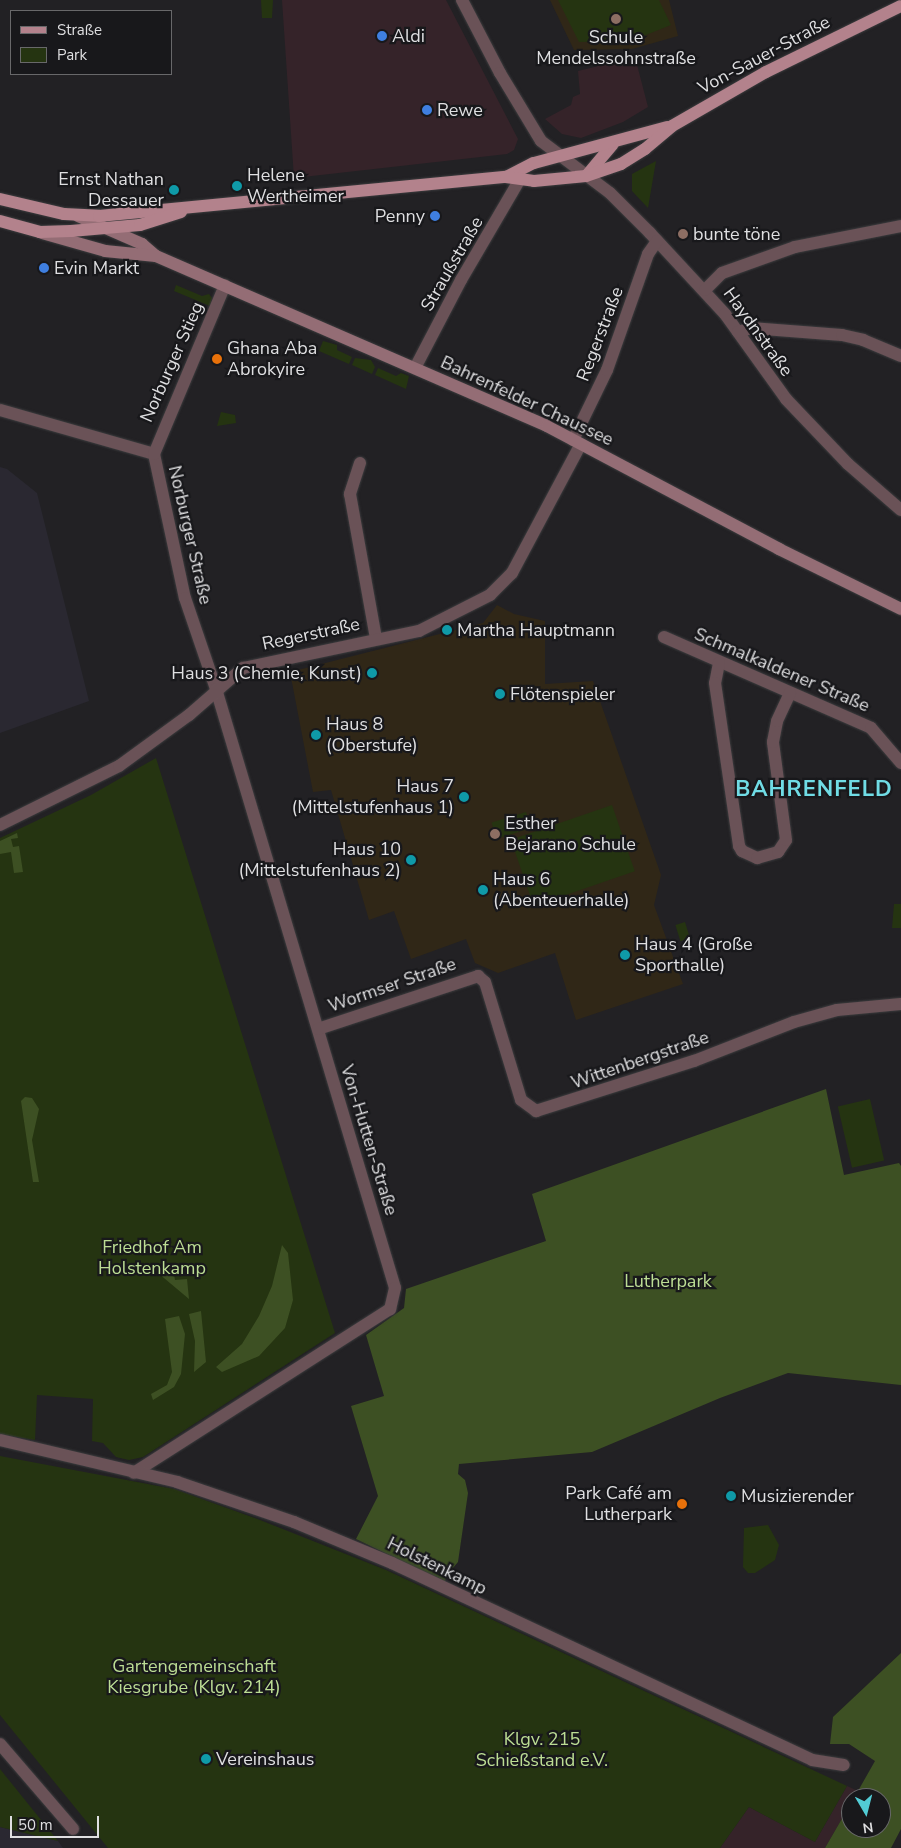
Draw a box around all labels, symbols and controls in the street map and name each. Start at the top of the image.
legend [10,10,172,75]
street label: Von-Sauer-Straße [694,11,834,99]
marker: Schule Mendelssohnstraße [610,13,622,25]
text: Straße [57,20,102,40]
place label: Aldi [392,25,425,47]
place label: Schule Mendelssohnstraße [536,27,696,70]
marker: Aldi [376,30,388,42]
text: Park [57,45,87,65]
place label: Rewe [437,99,483,121]
marker: Rewe [421,104,433,116]
place label: Helene Wertheimer [247,165,344,208]
place label: Ernst Nathan Dessauer [58,169,164,212]
marker: Helene Wertheimer [231,180,243,192]
marker: Ernst Nathan Dessauer [168,184,180,196]
place label: Penny [375,205,425,227]
marker: Penny [429,210,441,222]
street label: Straußstraße [416,213,488,315]
place label: bunte töne [693,223,780,245]
marker: bunte töne [677,228,689,240]
place label: Evin Markt [54,257,139,279]
marker: Evin Markt [38,262,50,274]
street label: Haydnstraße [719,283,797,381]
street label: Regerstraße [572,284,628,384]
street label: Norburger Stieg [136,298,208,426]
place label: Ghana Aba Abrokyire [227,338,317,380]
street label: Bahrenfelder Chaussee [437,351,617,451]
marker: Ghana Aba Abrokyire [211,353,223,365]
street label: Norburger Straße [164,464,216,606]
street label: Regerstraße [260,613,362,655]
place label: Martha Hauptmann [457,619,615,641]
street label: Schmalkaldener Straße [691,623,873,717]
marker: Martha Hauptmann [441,624,453,636]
place label: Haus 3 (Chemie, Kunst) [171,662,362,684]
marker: Haus 3 (Chemie, Kunst) [366,667,378,679]
place label: Flötenspieler [510,683,615,705]
marker: Flötenspieler [494,688,506,700]
place label: Haus 8 (Oberstufe) [326,714,418,756]
marker: Haus 8 (Oberstufe) [310,729,322,741]
place label: Haus 7 (Mittelstufenhaus 1) [291,776,454,819]
district label: BAHRENFELD [734,777,894,803]
marker: Haus 7 (Mittelstufenhaus 1) [458,791,470,803]
place label: Esther Bejarano Schule [505,813,636,856]
marker: Esther Bejarano Schule [489,828,501,840]
place label: Haus 10 (Mittelstufenhaus 2) [238,839,401,882]
marker: Haus 10 (Mittelstufenhaus 2) [405,854,417,866]
place label: Haus 6 (Abenteuerhalle) [493,869,629,912]
marker: Haus 6 (Abenteuerhalle) [477,884,489,896]
place label: Haus 4 (Große Sporthalle) [635,934,753,976]
marker: Haus 4 (Große Sporthalle) [619,949,631,961]
street label: Wormser Straße [325,953,459,1017]
street label: Wittenbergstraße [568,1026,712,1094]
street label: Von-Hutten-Straße [336,1062,402,1218]
park label: Friedhof Am Holstenkamp [98,1237,206,1280]
park label: Lutherpark [624,1270,712,1292]
place label: Park Café am Lutherpark [565,1483,672,1526]
place label: Musizierender [741,1485,854,1507]
marker: Musizierender [725,1490,737,1502]
marker: Park Café am Lutherpark [676,1498,688,1510]
street label: Holstenkamp [384,1533,490,1599]
park label: Gartengemeinschaft Kiesgrube (Klgv. 214) [107,1656,281,1698]
park label: Klgv. 215 Schießstand e.V. [476,1729,608,1772]
place label: Vereinshaus [216,1748,314,1770]
marker: Vereinshaus [200,1753,212,1765]
north arrow [841,1788,891,1838]
scale bar [12,1806,101,1838]
text: 50 m [18,1815,53,1835]
text: N [862,1817,875,1837]

